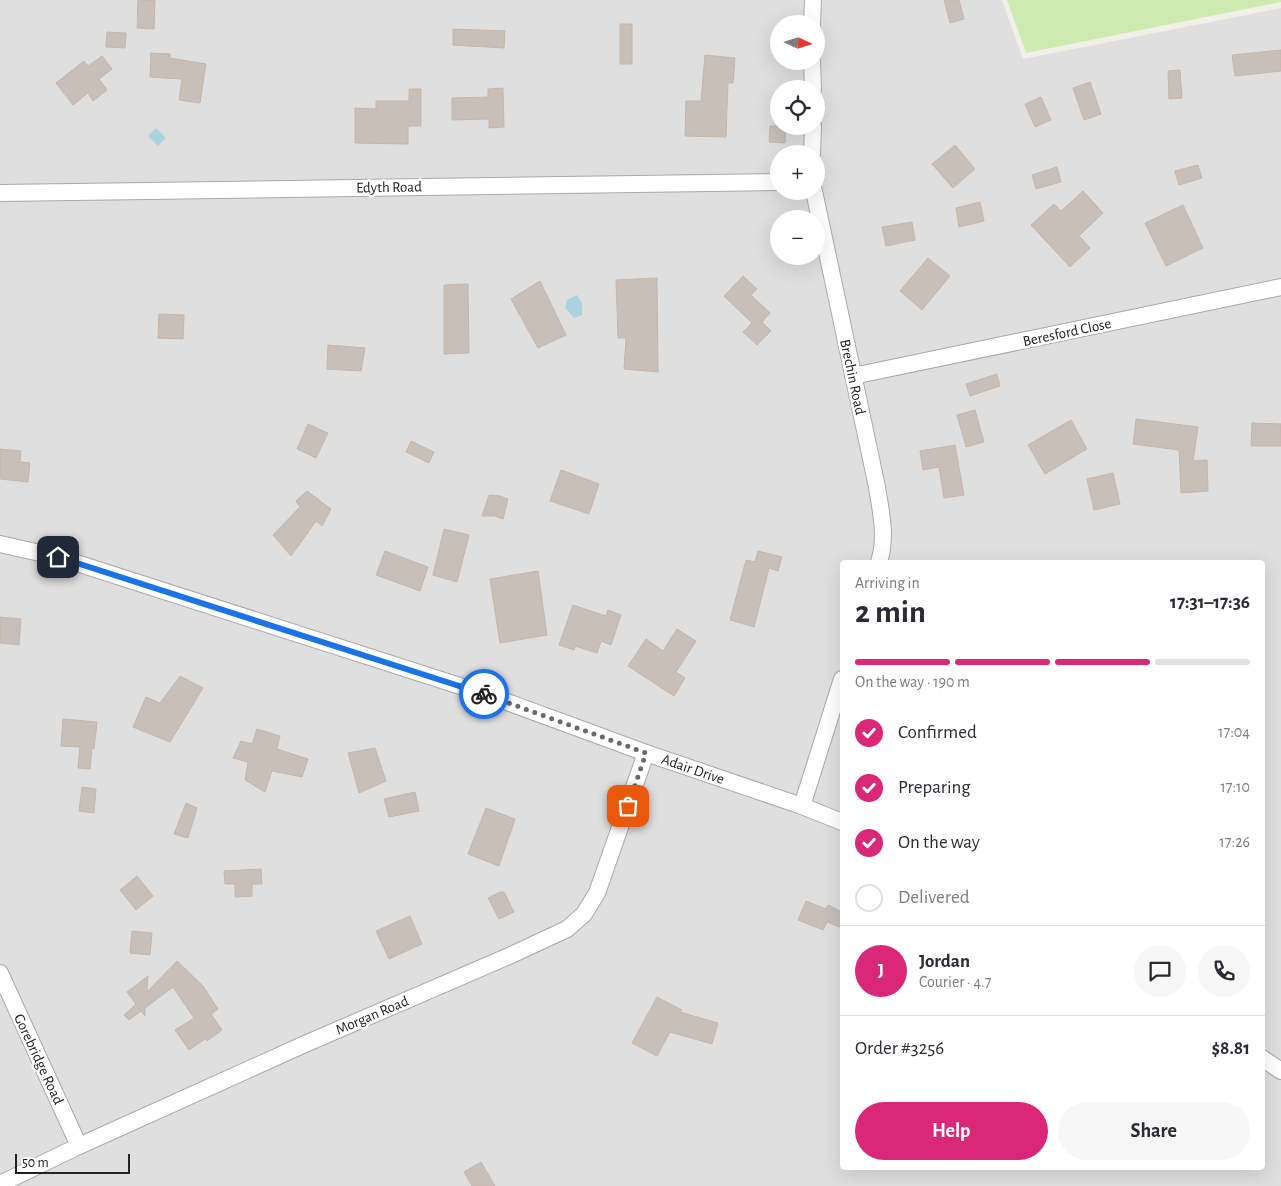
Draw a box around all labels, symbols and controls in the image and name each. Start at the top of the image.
north arrow [770,15,825,70]
map controls [770,15,825,265]
button: locate [770,80,825,135]
button: + [770,145,825,200]
street label: Edyth Road [356,179,422,196]
button: − [770,210,825,265]
street label: Beresford Close [1022,316,1113,349]
street label: Brechin Road [837,338,868,417]
pin [37,536,79,578]
icon: home [44,543,72,571]
text: Arriving in [855,575,920,591]
text: 17:31–17:36 [1170,593,1250,612]
text: 2 min [855,596,926,628]
courier [459,669,509,719]
text: On the way · 190 m [855,674,970,690]
icon: bike [470,680,498,708]
icon: check [855,719,883,747]
text: Confirmed [898,723,977,742]
text: 17:04 [1218,724,1250,740]
street label: Adair Drive [660,752,726,787]
icon: check [855,774,883,802]
text: Preparing [898,778,971,797]
text: 17:10 [1220,779,1250,795]
pin [607,785,649,827]
icon: bag [614,792,642,820]
icon: check [855,829,883,857]
text: On the way [898,833,980,852]
text: 17:26 [1219,834,1250,850]
text: Delivered [898,888,970,907]
button: chat [1134,945,1186,997]
button: phone [1198,945,1250,997]
text: Jordan [919,952,970,971]
text: J [878,961,884,980]
text: Courier · 4.7 [919,974,991,990]
street label: Morgan Road [334,993,411,1038]
street label: Gorebridge Road [11,1012,66,1107]
text: Order #3256 [855,1039,944,1058]
text: $8.81 [1212,1039,1250,1058]
button: Help [855,1102,1048,1160]
button: Share [1058,1102,1250,1160]
scale bar [15,1151,130,1174]
text: 50 m [22,1156,49,1170]

